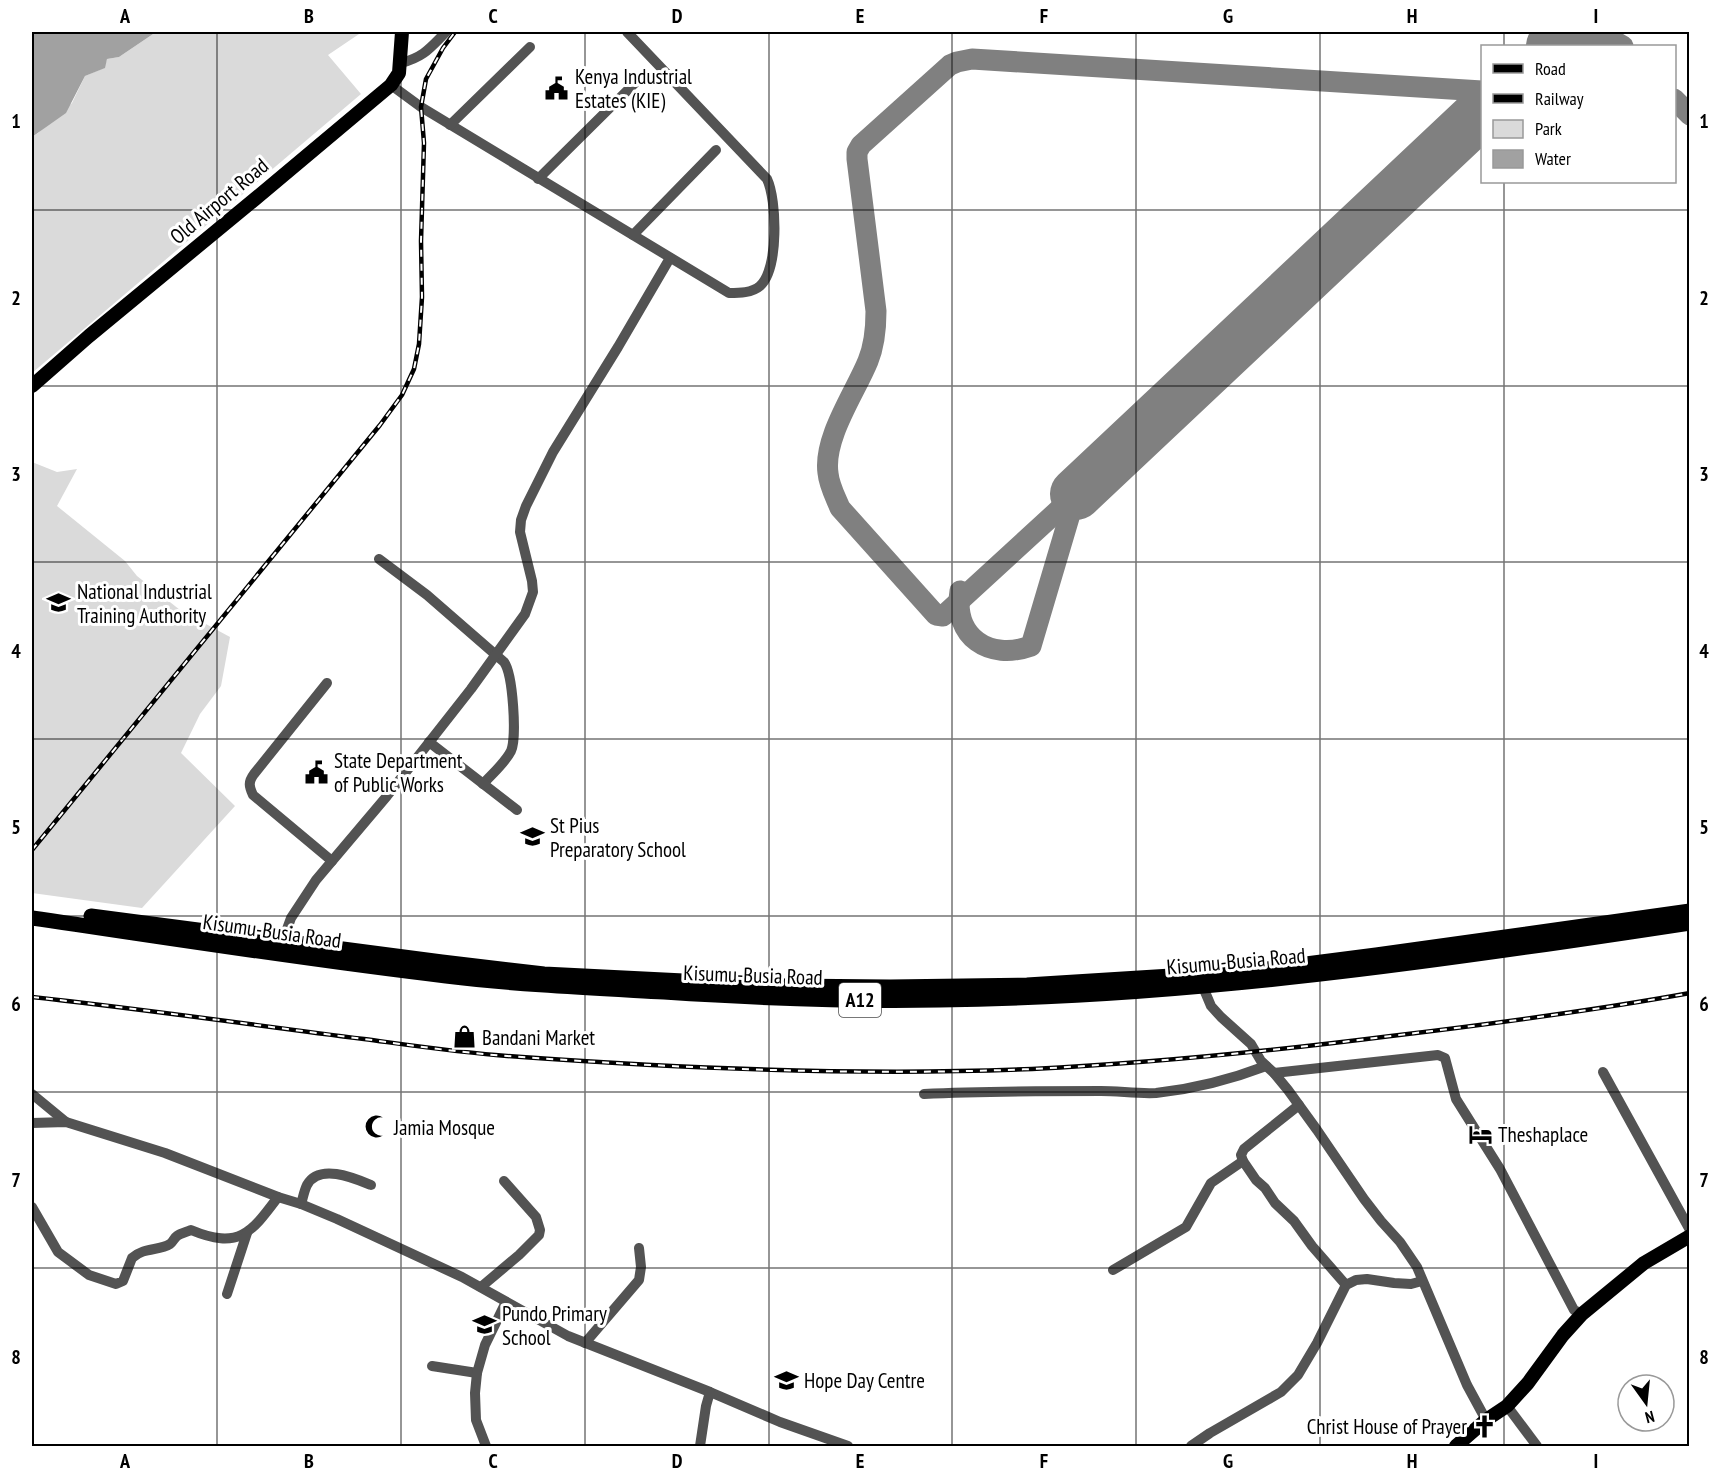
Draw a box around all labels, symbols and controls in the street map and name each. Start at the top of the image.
text: A [119,3,131,29]
text: B [304,3,314,29]
text: C [488,3,498,29]
text: D [672,3,683,29]
text: E [856,3,864,29]
text: F [1040,3,1048,29]
text: G [1223,3,1233,29]
text: H [1407,3,1417,29]
text: I [1594,3,1598,29]
legend [1481,45,1676,183]
text: Road [1535,57,1566,80]
place label: Kenya Industrial Estates (KIE) [575,63,692,114]
public building icon: Kenya Industrial Estates (KIE) [544,75,570,101]
text: Railway [1535,87,1584,110]
text: 1 [11,108,21,134]
text: 1 [1699,108,1709,134]
text: Park [1535,117,1562,140]
text: Water [1535,147,1571,170]
street label: Old Airport Road [164,152,274,250]
text: 2 [11,285,21,311]
text: 2 [1699,285,1709,311]
text: 3 [11,461,21,487]
text: 3 [1699,461,1709,487]
place label: National Industrial Training Authority [77,578,212,629]
school or university icon: National Industrial Training Authority [46,590,72,616]
text: 4 [11,638,21,664]
text: 4 [1699,638,1709,664]
place label: State Department of Public Works [334,747,463,798]
public building icon: State Department of Public Works [303,759,329,785]
place label: St Pius Preparatory School [550,812,686,863]
text: 5 [11,814,21,840]
text: 5 [1699,814,1709,840]
school or university icon: St Pius Preparatory School [519,824,545,850]
street label: Kisumu-Busia Road [201,908,343,954]
street label: Kisumu-Busia Road [1165,941,1307,981]
street label: Kisumu-Busia Road [683,959,823,991]
road number: A12 [839,983,881,1017]
text: 6 [11,991,21,1017]
text: 6 [1699,991,1709,1017]
shop icon: Bandani Market [451,1024,477,1050]
place label: Bandani Market [482,1024,595,1051]
mosque icon: Jamia Mosque [363,1114,389,1140]
place label: Jamia Mosque [393,1114,495,1141]
hotel icon: Theshaplace [1467,1121,1493,1147]
place label: Theshaplace [1498,1121,1588,1148]
text: 7 [11,1167,21,1193]
text: 7 [1699,1167,1709,1193]
place label: Pundo Primary School [502,1300,607,1351]
school or university icon: Pundo Primary School [471,1312,497,1338]
text: 8 [11,1344,21,1370]
text: 8 [1699,1344,1709,1370]
school or university icon: Hope Day Centre [773,1367,799,1393]
place label: Hope Day Centre [804,1367,925,1394]
north arrow [1616,1373,1676,1433]
text: N [1643,1407,1657,1428]
place label: Christ House of Prayer [1307,1413,1467,1440]
church icon: Christ House of Prayer [1472,1413,1498,1439]
text: A [119,1448,131,1474]
text: B [304,1448,314,1474]
text: C [488,1448,498,1474]
text: D [672,1448,683,1474]
text: E [856,1448,864,1474]
text: F [1040,1448,1048,1474]
text: G [1223,1448,1233,1474]
text: H [1407,1448,1417,1474]
text: I [1594,1448,1598,1474]

